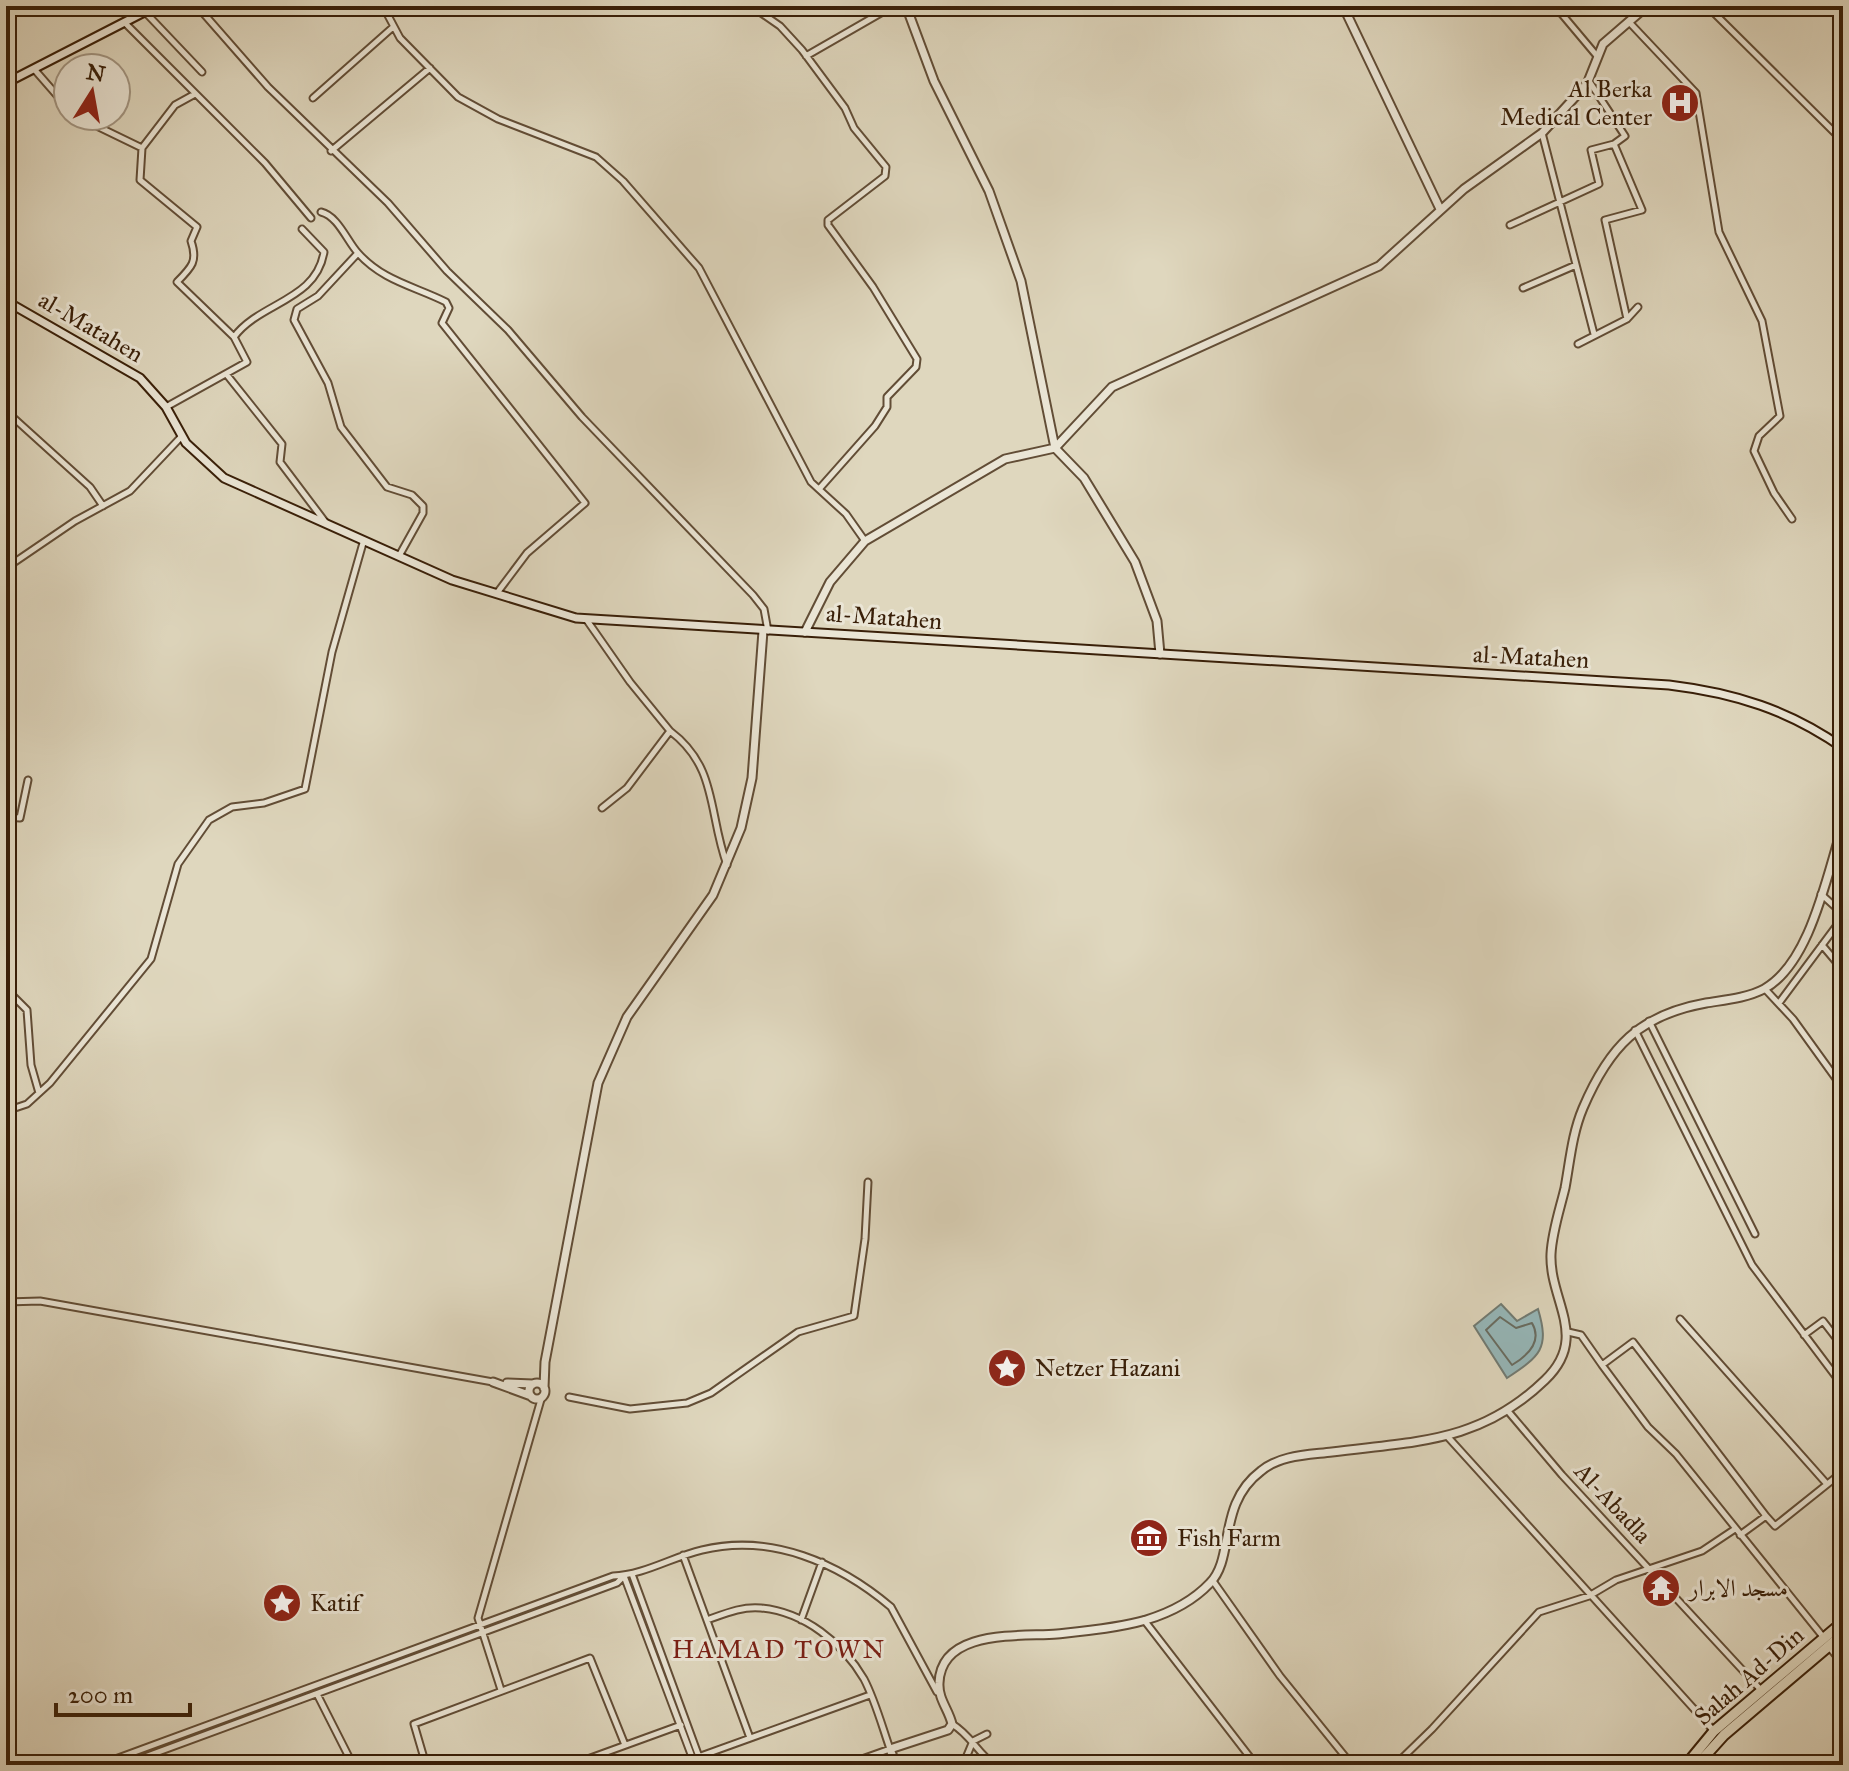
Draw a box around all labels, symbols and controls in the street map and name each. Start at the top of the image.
north arrow [52,52,132,132]
text: N [84,58,108,88]
place label: Al Berka Medical Center [1500,74,1653,132]
hospital icon: Al Berka Medical Center [1659,82,1701,124]
street label: al-Matahen [33,285,149,369]
street label: al-Matahen [825,598,943,636]
street label: al-Matahen [1472,639,1590,675]
place icon: Netzer Hazani [986,1347,1028,1389]
place label: Netzer Hazani [1035,1353,1181,1383]
street label: Al-Abadla [1568,1456,1658,1550]
museum icon: Fish Farm [1128,1517,1170,1559]
place label: Fish Farm [1177,1523,1281,1553]
temple icon: مسجد الابرار [1640,1567,1682,1609]
place label: مسجد الابرار [1687,1573,1788,1603]
place icon: Katif [261,1582,303,1624]
place label: Katif [310,1588,364,1618]
street label: Salah Ad-Din [1688,1620,1810,1732]
district label: HAMAD TOWN [672,1633,886,1665]
scale bar [56,1667,190,1717]
text: 200 m [68,1680,133,1710]

